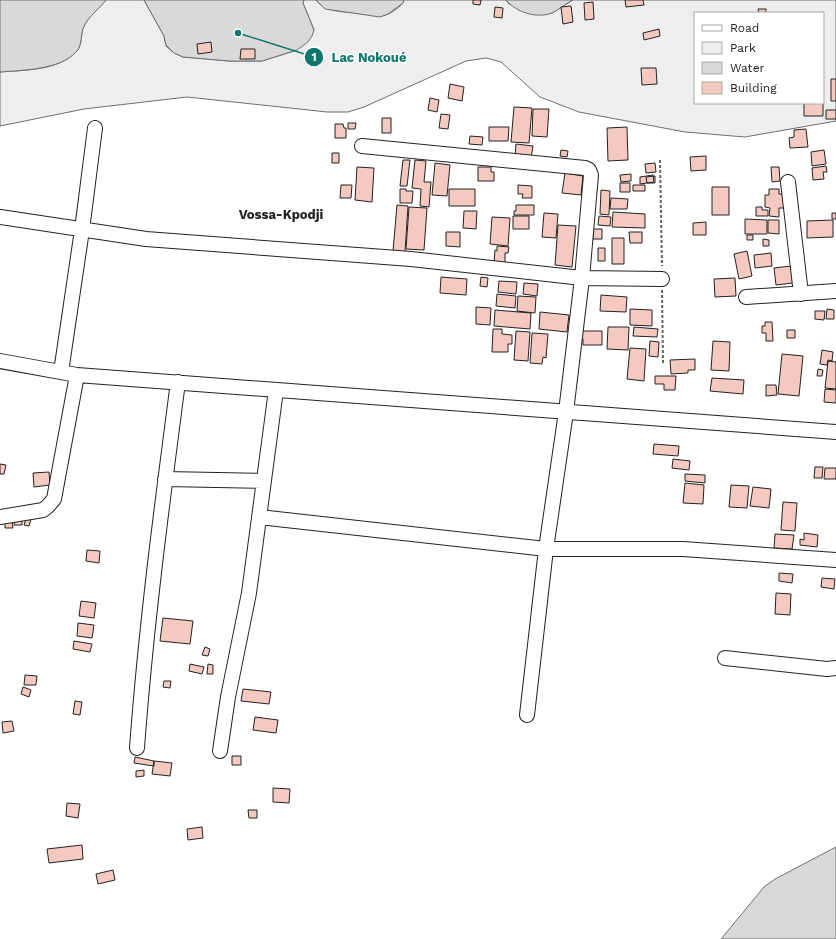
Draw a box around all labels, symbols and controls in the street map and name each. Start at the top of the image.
legend [694,12,824,104]
text: Road [730,21,759,35]
text: Park [730,41,756,55]
callout: Lac Nokoué [304,45,415,70]
text: 1 [311,50,317,64]
text: Lac Nokoué [332,50,407,65]
text: Water [730,61,765,75]
text: Building [730,81,777,95]
district label: Vossa-Kpodji [239,207,324,222]

